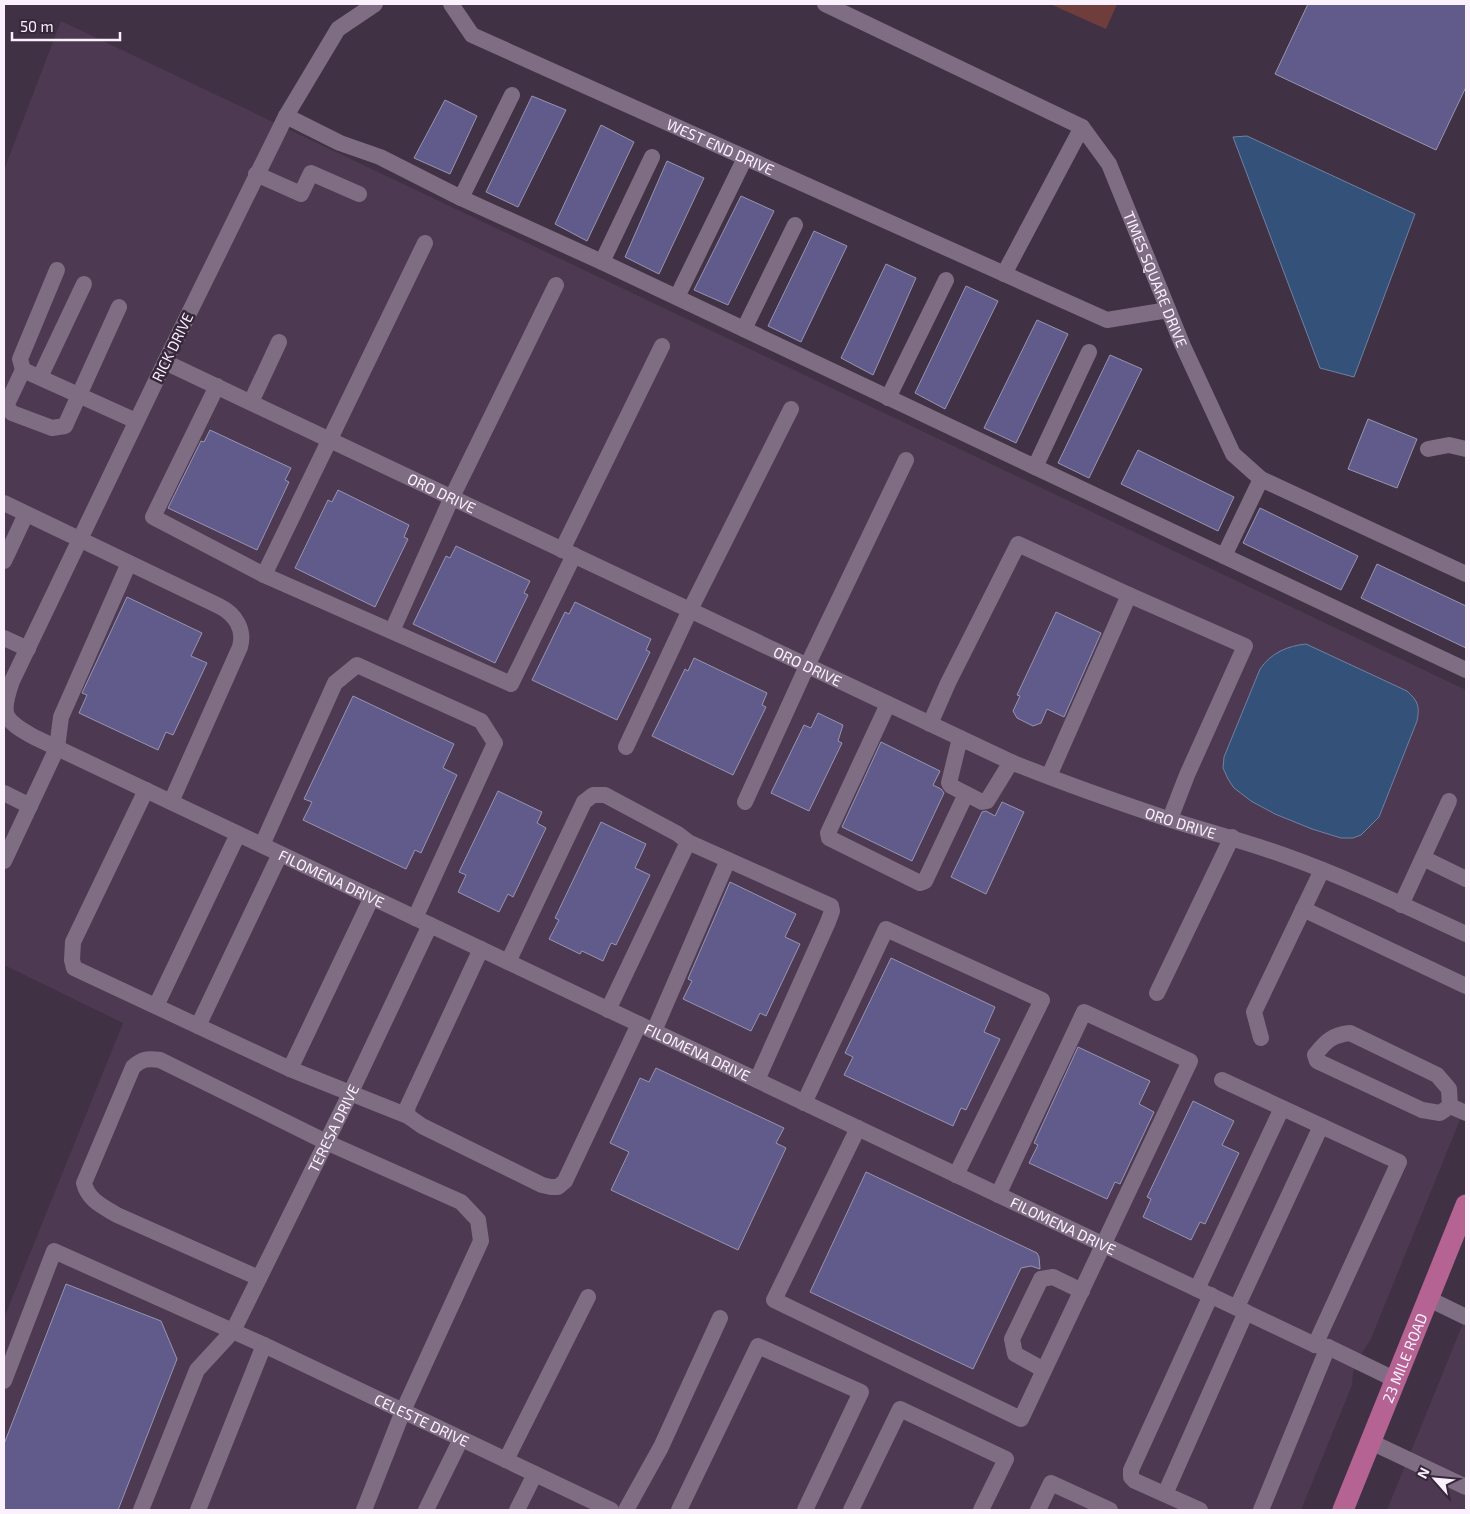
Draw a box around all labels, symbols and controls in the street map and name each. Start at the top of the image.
scale bar [12,10,120,42]
text: 50 m [20,17,54,35]
street label: WEST END DRIVE [664,115,777,179]
street label: TIMES SQUARE DRIVE [1120,208,1192,350]
street label: RICK DRIVE [148,310,196,384]
street label: ORO DRIVE [405,469,479,517]
street label: ORO DRIVE [771,642,845,690]
street label: ORO DRIVE [1143,803,1218,842]
street label: FILOMENA DRIVE [276,846,387,911]
street label: FILOMENA DRIVE [642,1019,753,1085]
street label: TERESA DRIVE [304,1081,362,1175]
street label: FILOMENA DRIVE [1008,1193,1119,1258]
street label: 23 MILE ROAD [1378,1310,1431,1405]
street label: CELESTE DRIVE [371,1390,472,1450]
north arrow [1410,1454,1460,1504]
text: N [1413,1465,1433,1481]

